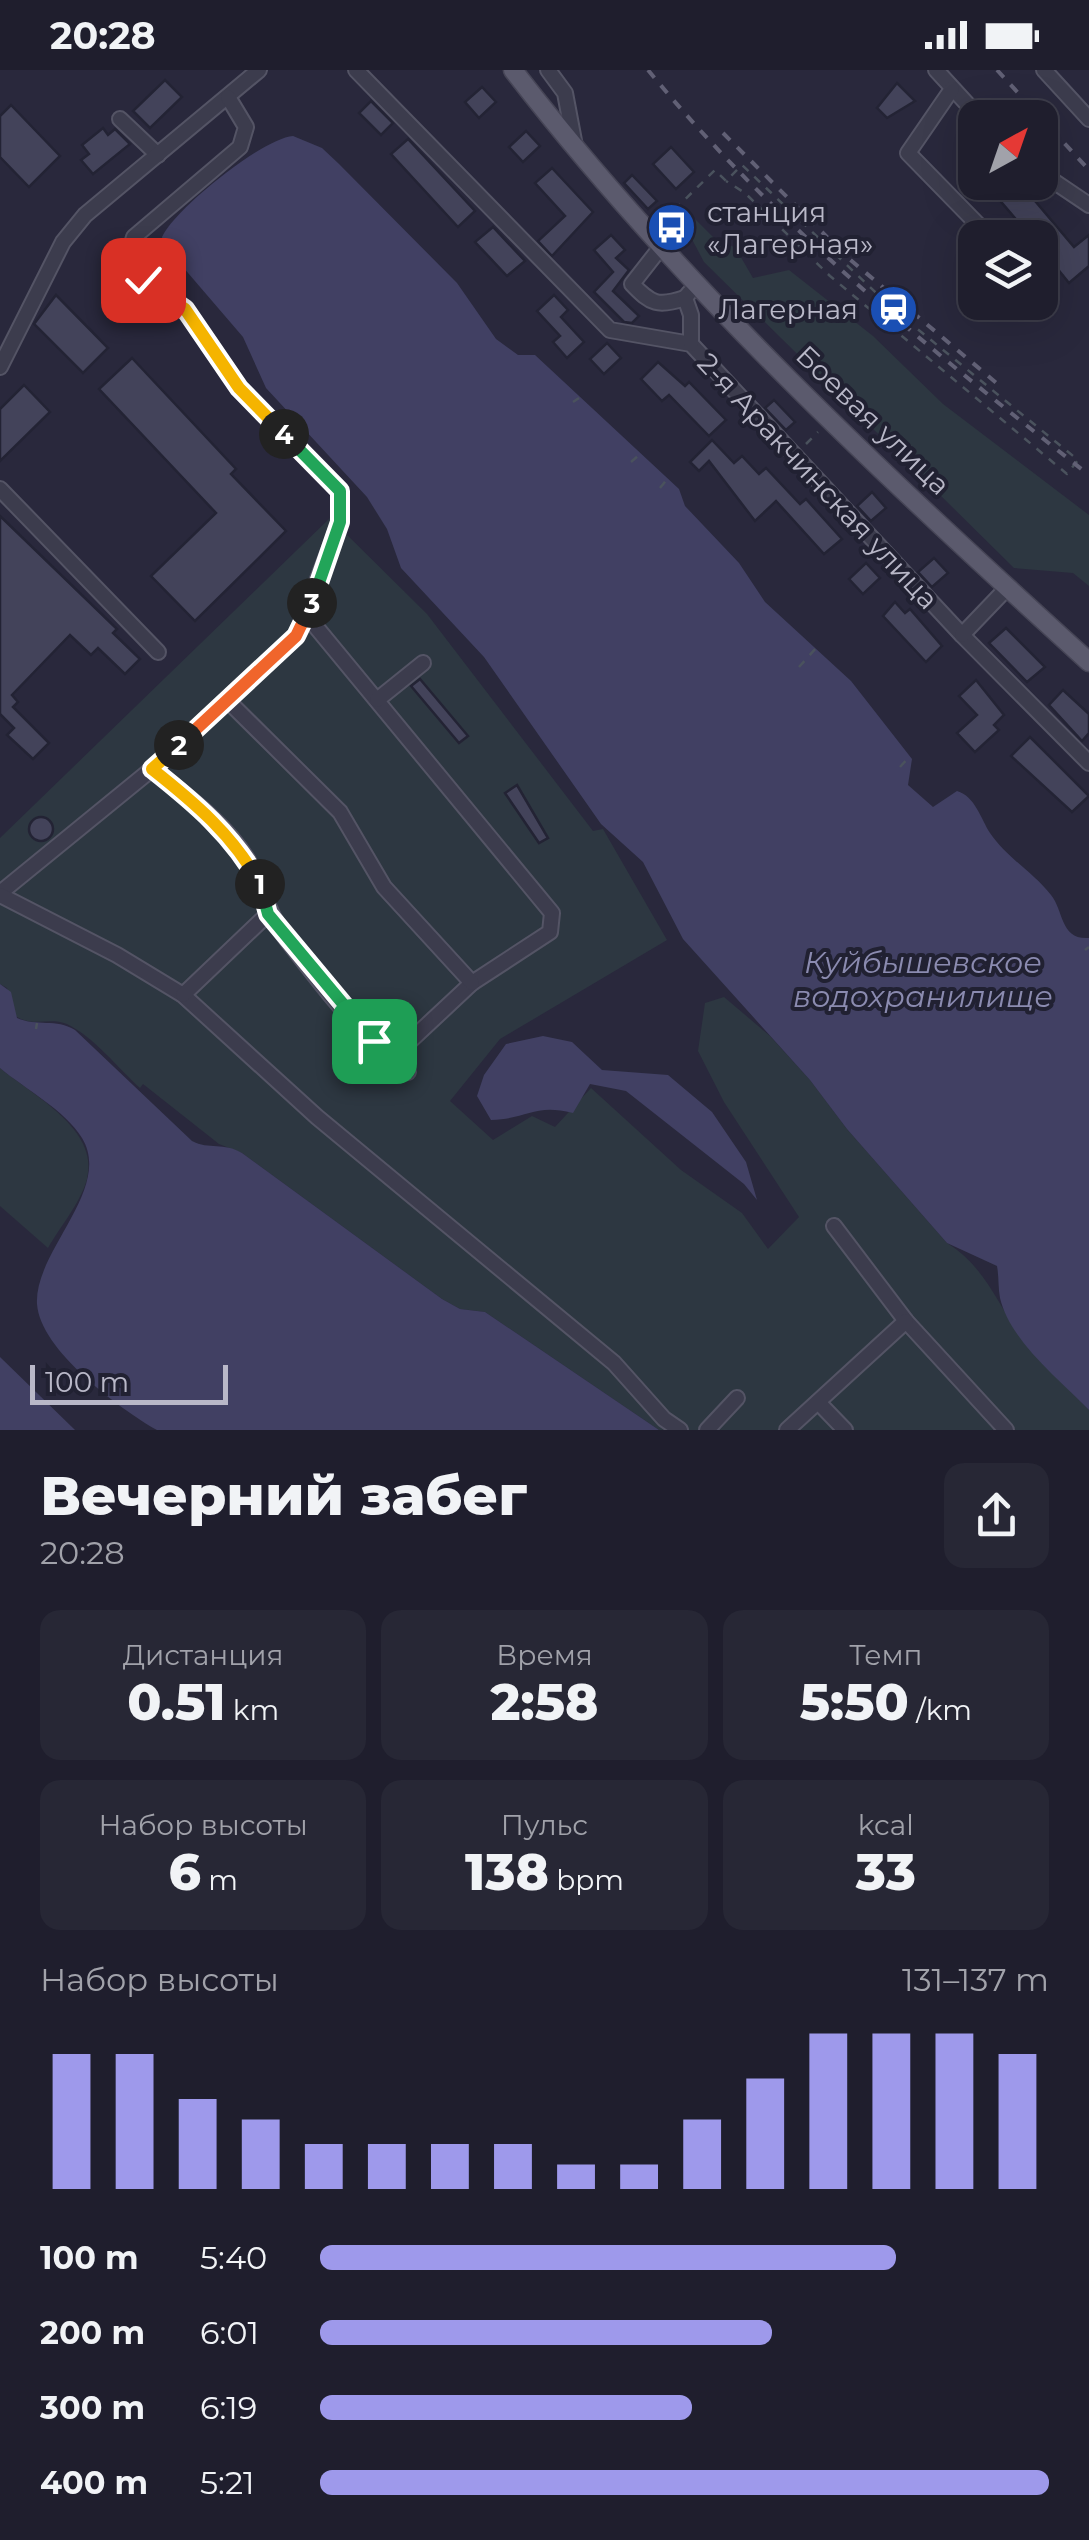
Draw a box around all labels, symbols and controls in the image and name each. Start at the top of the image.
text: 20:28 [50,12,156,59]
north arrow [958,100,1058,200]
map controls [958,100,1058,320]
place label: станция «Лагерная» [707,195,873,261]
bus stop icon: станция «Лагерная» [646,202,698,254]
button: layers [958,220,1058,320]
pin [101,238,186,323]
icon: check [116,253,171,308]
station icon: Лагерная [867,283,919,335]
place label: Лагерная [718,292,858,326]
street label: Боевая улица [789,338,957,502]
street label: 2-я Аракчинская улица [691,346,945,616]
pin: 4 [259,409,309,459]
text: 4 [274,417,294,451]
pin: 3 [287,578,337,628]
text: 3 [304,586,320,620]
pin: 2 [154,720,204,770]
text: 2 [171,728,187,762]
pin: 1 [235,859,285,909]
text: 1 [255,867,265,901]
water label: Куйбышевское водохранилище [793,944,1053,1015]
pin [332,999,417,1084]
icon: arrive [347,1014,402,1069]
scale bar [30,1360,228,1404]
text: 100 m [45,1365,129,1399]
text: Вечерний забег [40,1462,527,1529]
button: share [944,1463,1049,1568]
text: 20:28 [40,1533,125,1572]
text: Дистанция [123,1638,284,1672]
text: Время [496,1638,593,1672]
text: Темп [849,1638,922,1672]
text: 0.51 [127,1672,226,1733]
text: 2:58 [491,1672,598,1733]
text: 5:50 [800,1672,909,1733]
text: km [226,1693,279,1727]
text: /km [909,1693,972,1727]
text: Набор высоты [99,1808,308,1842]
text: Пульс [501,1808,588,1842]
text: kcal [858,1808,914,1842]
text: 6 [168,1842,201,1903]
text: 138 [465,1842,549,1903]
text: 33 [856,1842,916,1903]
text: m [201,1863,238,1897]
text: bpm [549,1863,624,1897]
text: Набор высоты [40,1960,279,1999]
text: 131–137 m [902,1960,1049,1999]
text: 100 m [40,2238,139,2277]
text: 5:40 [200,2238,267,2277]
text: 200 m [40,2313,145,2352]
text: 6:01 [200,2313,259,2352]
text: 300 m [40,2388,145,2427]
text: 6:19 [200,2388,257,2427]
text: 400 m [40,2463,148,2502]
text: 5:21 [200,2463,255,2502]

